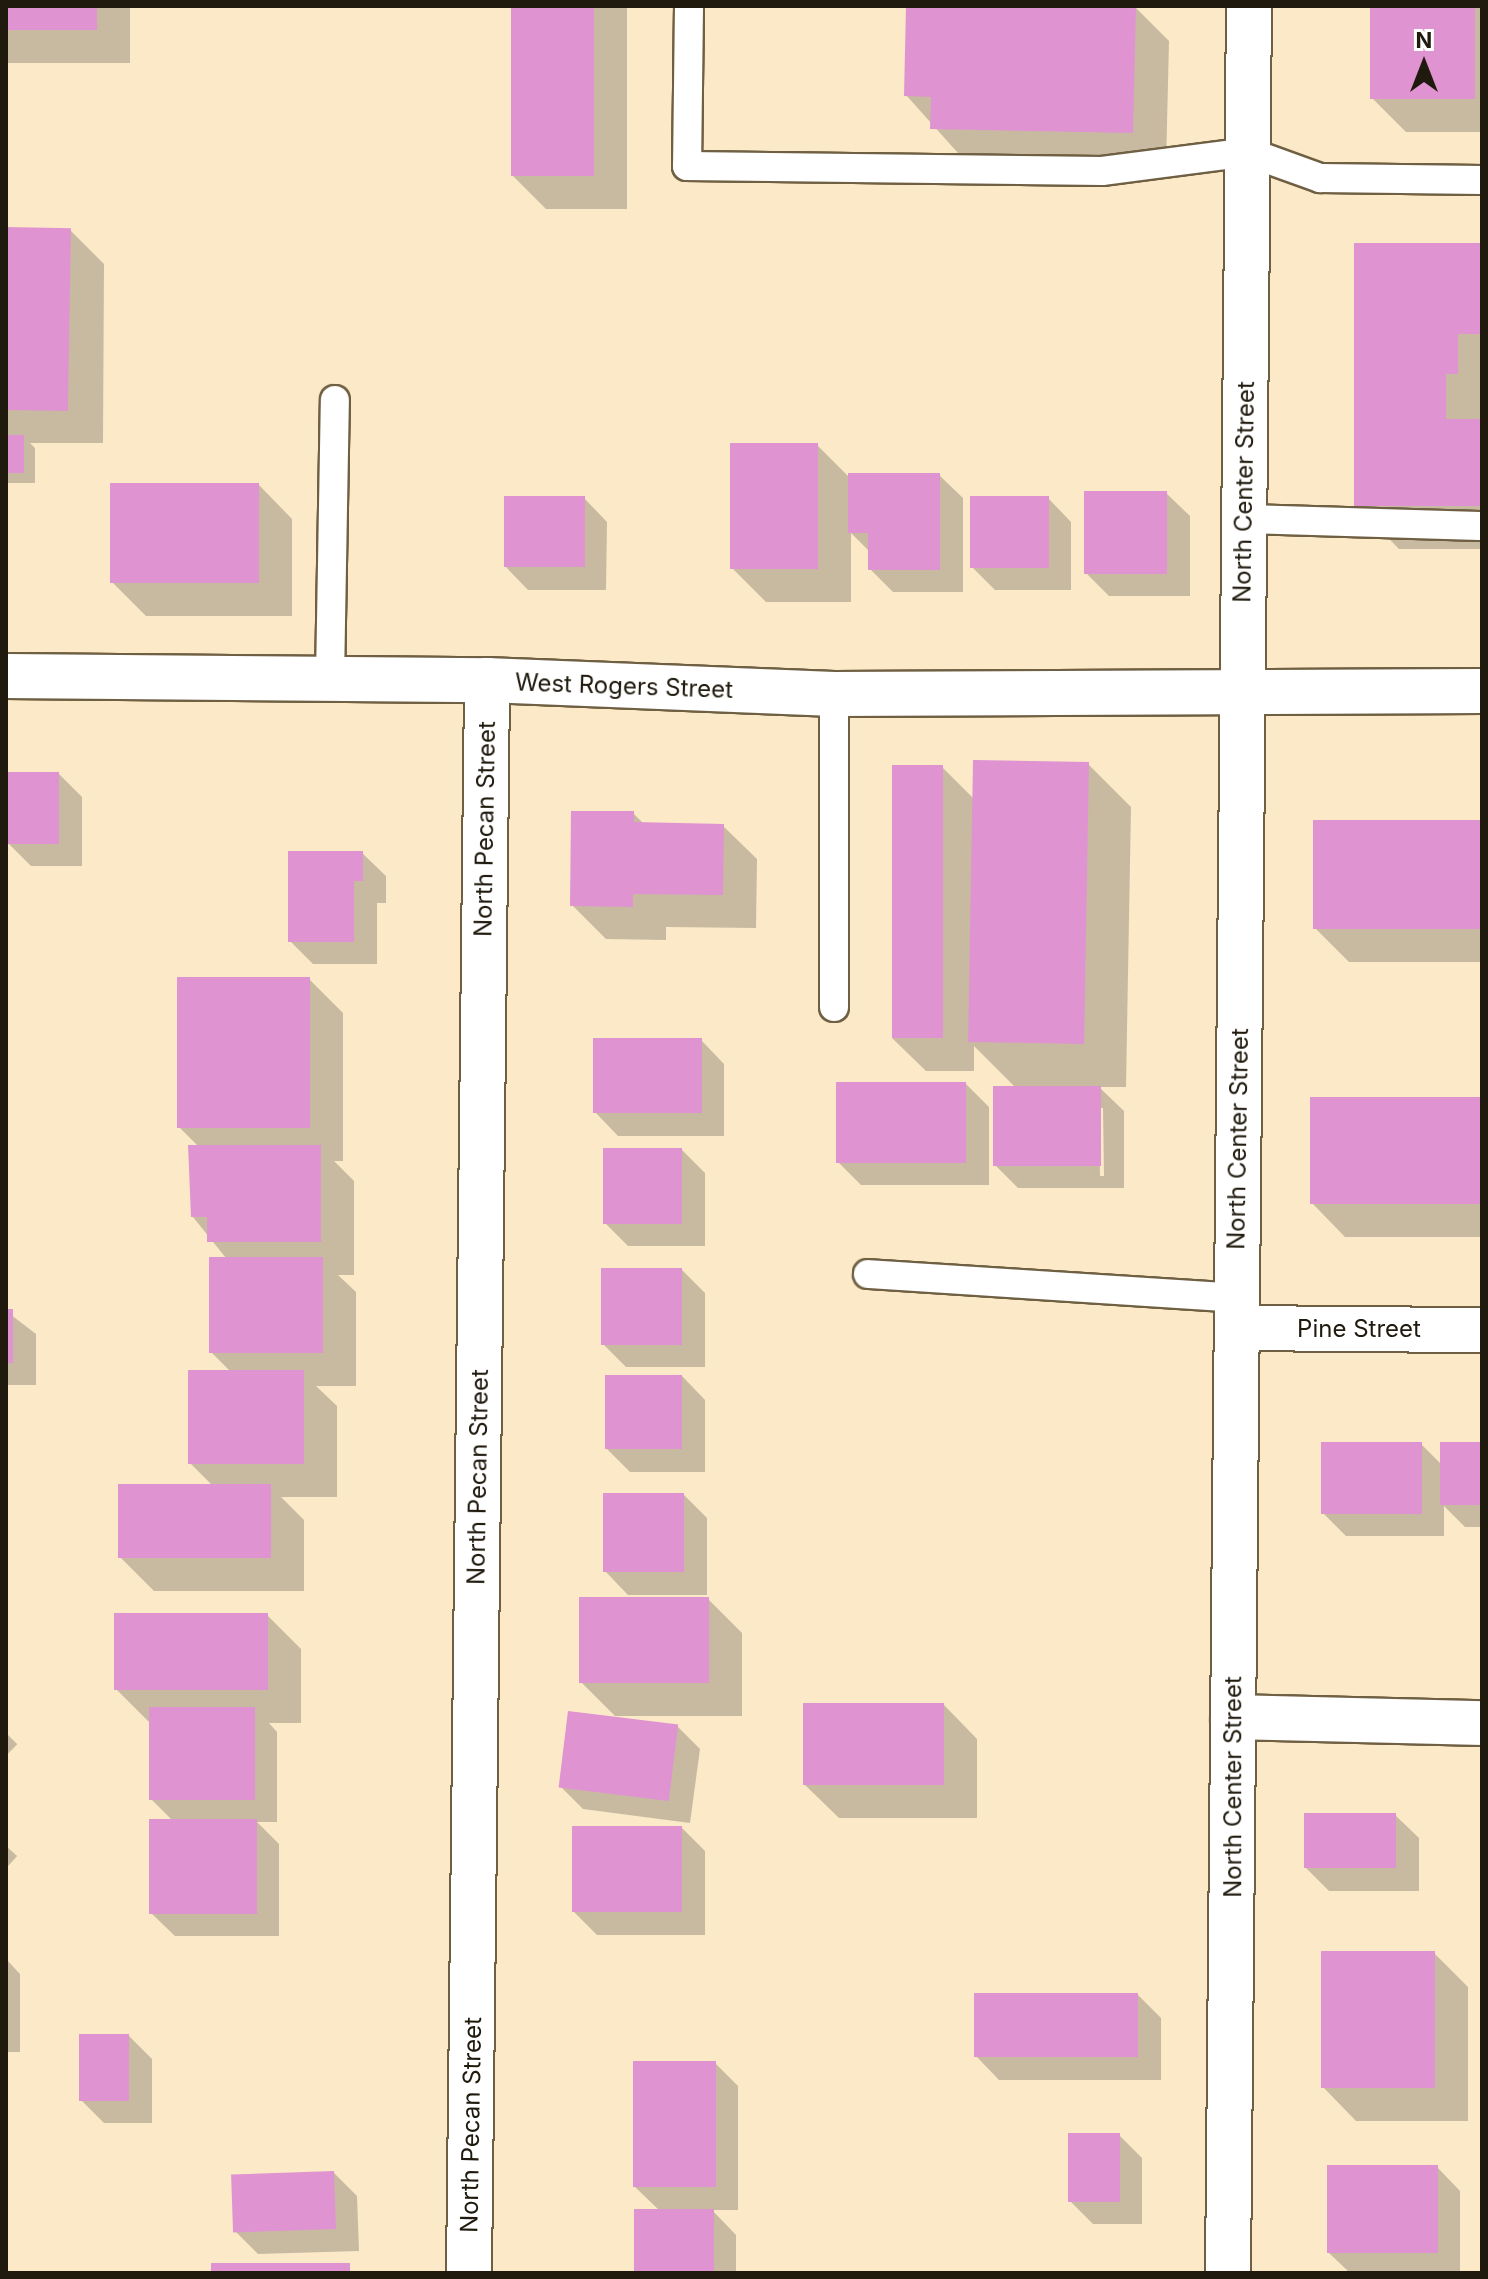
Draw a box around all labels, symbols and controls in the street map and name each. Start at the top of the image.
north arrow [1384,24,1464,104]
text: N [1416,27,1432,53]
street label: North Center Street [1228,381,1260,603]
street label: West Rogers Street [515,668,733,704]
street label: North Pecan Street [469,721,501,937]
street label: North Center Street [1222,1028,1254,1250]
street label: Pine Street [1297,1315,1421,1343]
street label: North Pecan Street [462,1369,494,1585]
street label: North Center Street [1219,1676,1247,1898]
street label: North Pecan Street [455,2017,487,2233]

